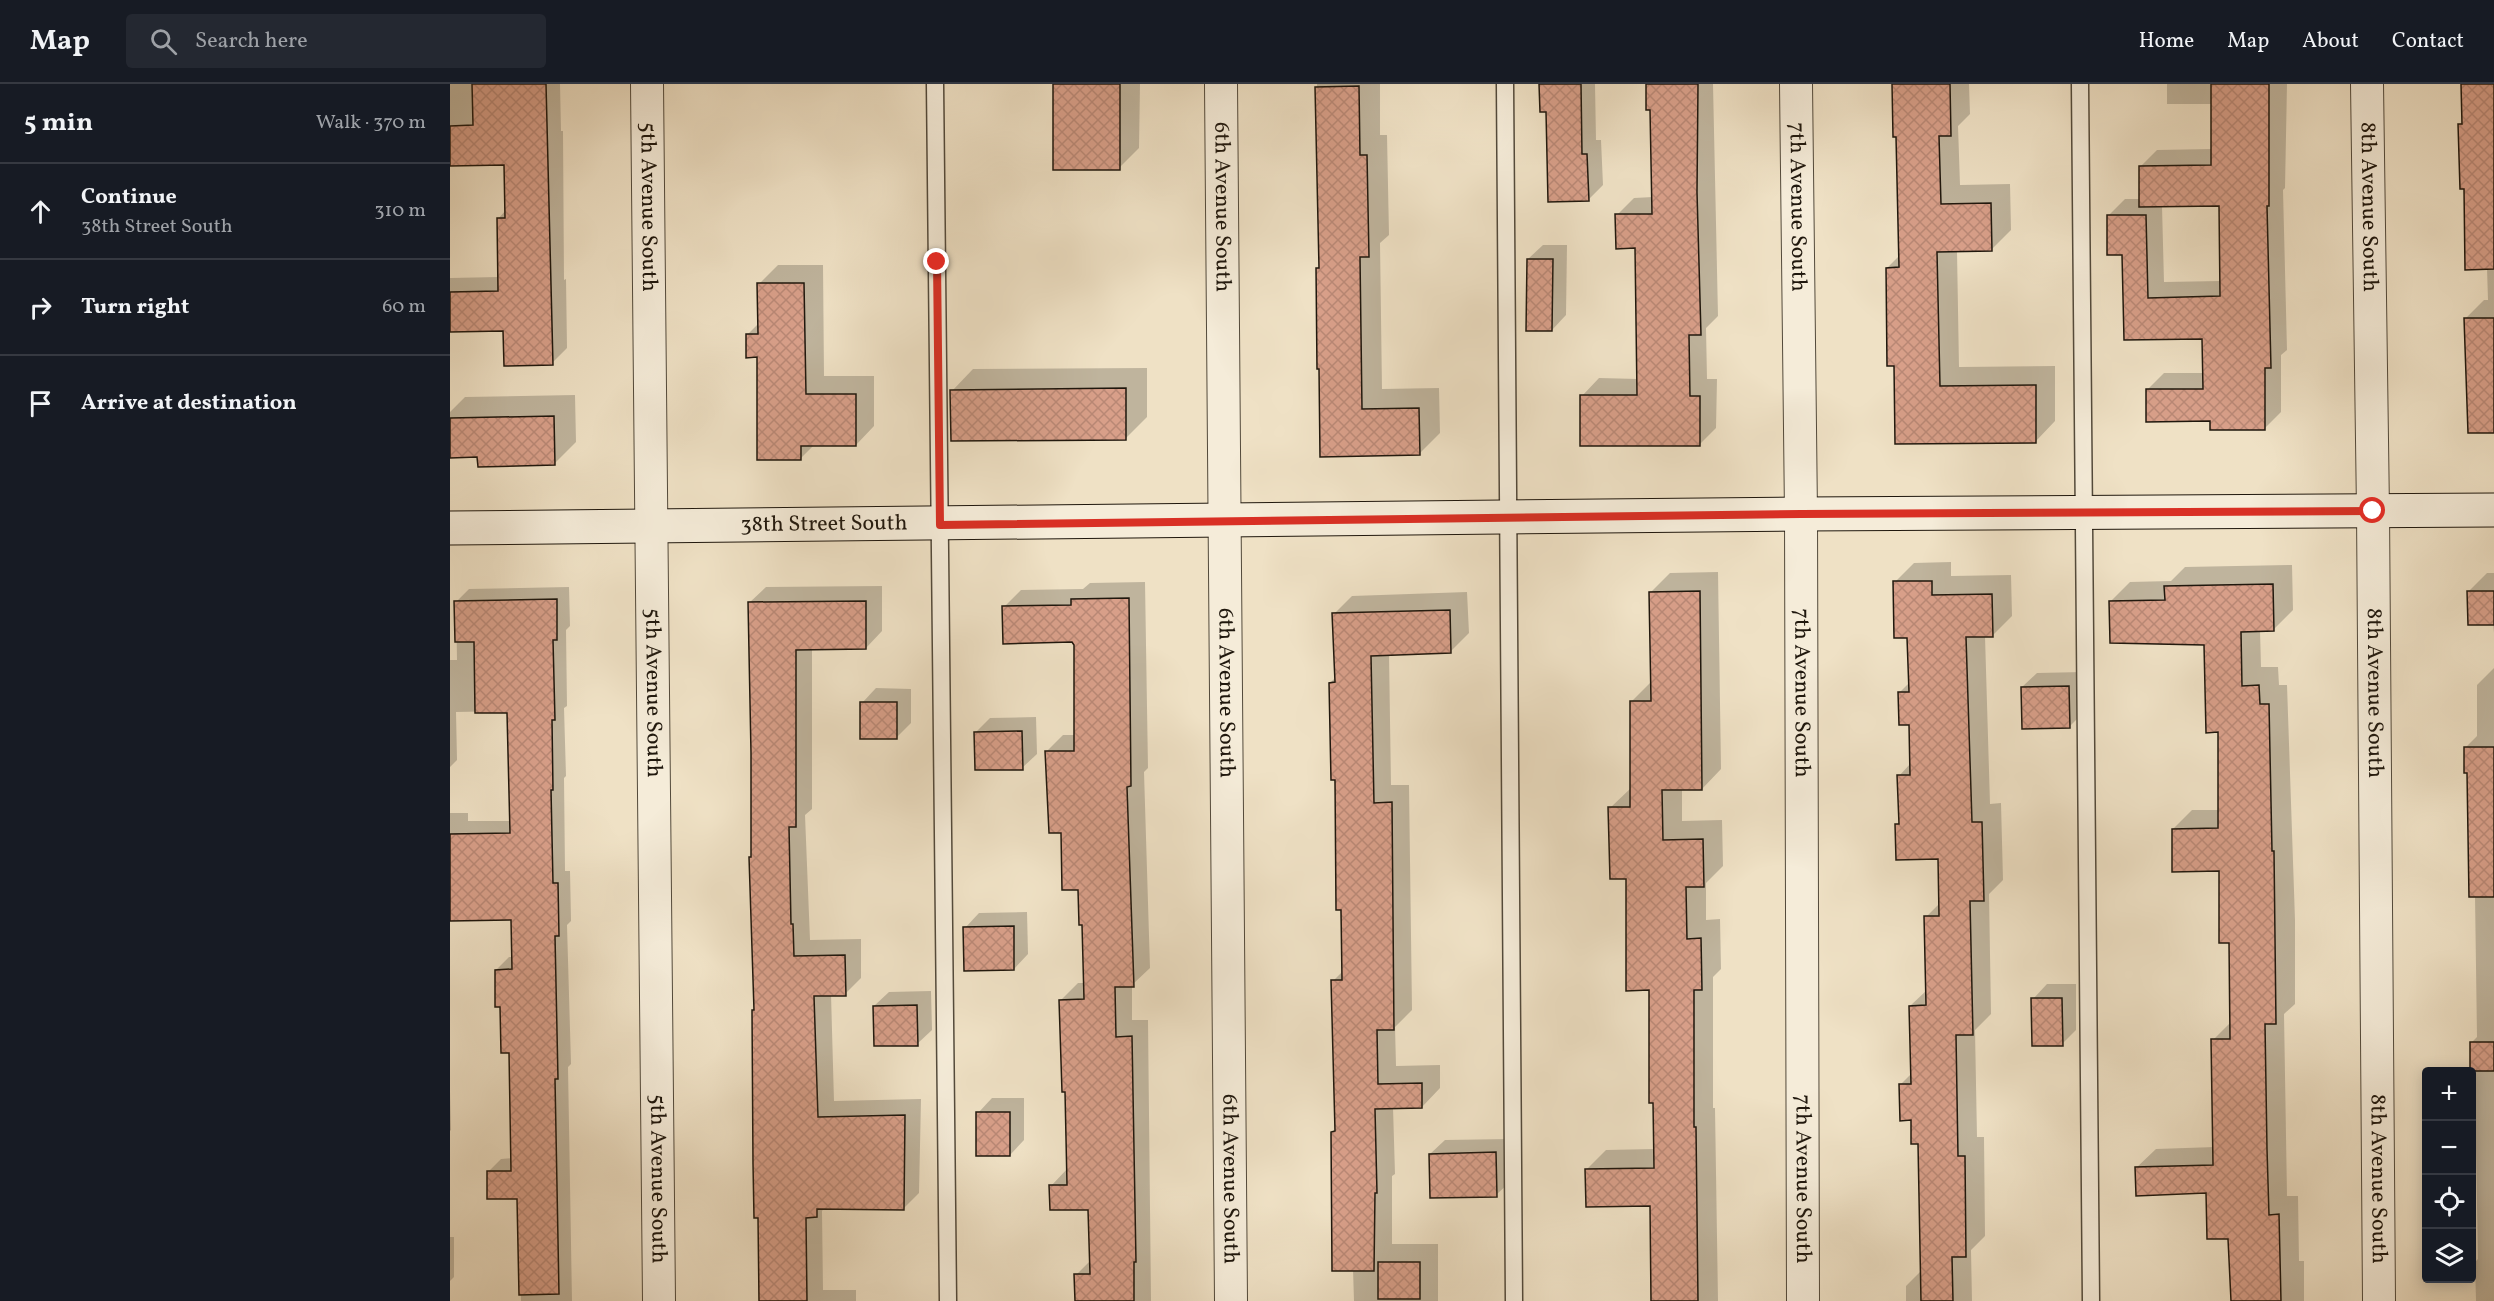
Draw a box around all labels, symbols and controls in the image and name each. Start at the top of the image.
search box [126,14,546,68]
text: Map [30,22,90,61]
icon: search [147,25,180,58]
text: Search here [195,26,308,57]
text: Home [2139,27,2194,56]
text: Map [2227,27,2269,56]
text: About [2302,27,2359,56]
text: Contact [2392,27,2464,56]
text: 5 min [24,105,93,141]
text: Walk · 370 m [316,109,426,137]
street label: 5th Avenue South [632,122,665,292]
street label: 6th Avenue South [1206,122,1238,292]
street label: 7th Avenue South [1781,122,1814,292]
street label: 8th Avenue South [2352,122,2385,292]
text: Continue [81,182,177,213]
icon: ahead [24,195,57,228]
text: 310 m [374,197,426,225]
text: 38th Street South [81,213,233,241]
route end [923,248,949,274]
icon: right [24,291,57,324]
text: Turn right [81,292,189,323]
text: 60 m [382,293,426,321]
icon: arrive [24,387,57,420]
text: Arrive at destination [81,388,297,419]
route start [2359,497,2385,523]
street label: 38th Street South [740,508,908,540]
street label: 5th Avenue South [637,608,669,778]
street label: 6th Avenue South [1210,608,1242,778]
street label: 7th Avenue South [1786,608,1817,778]
street label: 8th Avenue South [2358,608,2391,778]
map controls [2422,1067,2476,1283]
button: + [2422,1067,2476,1121]
street label: 5th Avenue South [641,1094,674,1264]
street label: 6th Avenue South [1214,1094,1246,1264]
street label: 7th Avenue South [1787,1094,1818,1264]
street label: 8th Avenue South [2362,1094,2394,1264]
button: − [2422,1121,2476,1175]
button: locate [2422,1175,2476,1229]
button: layers [2422,1229,2476,1283]

